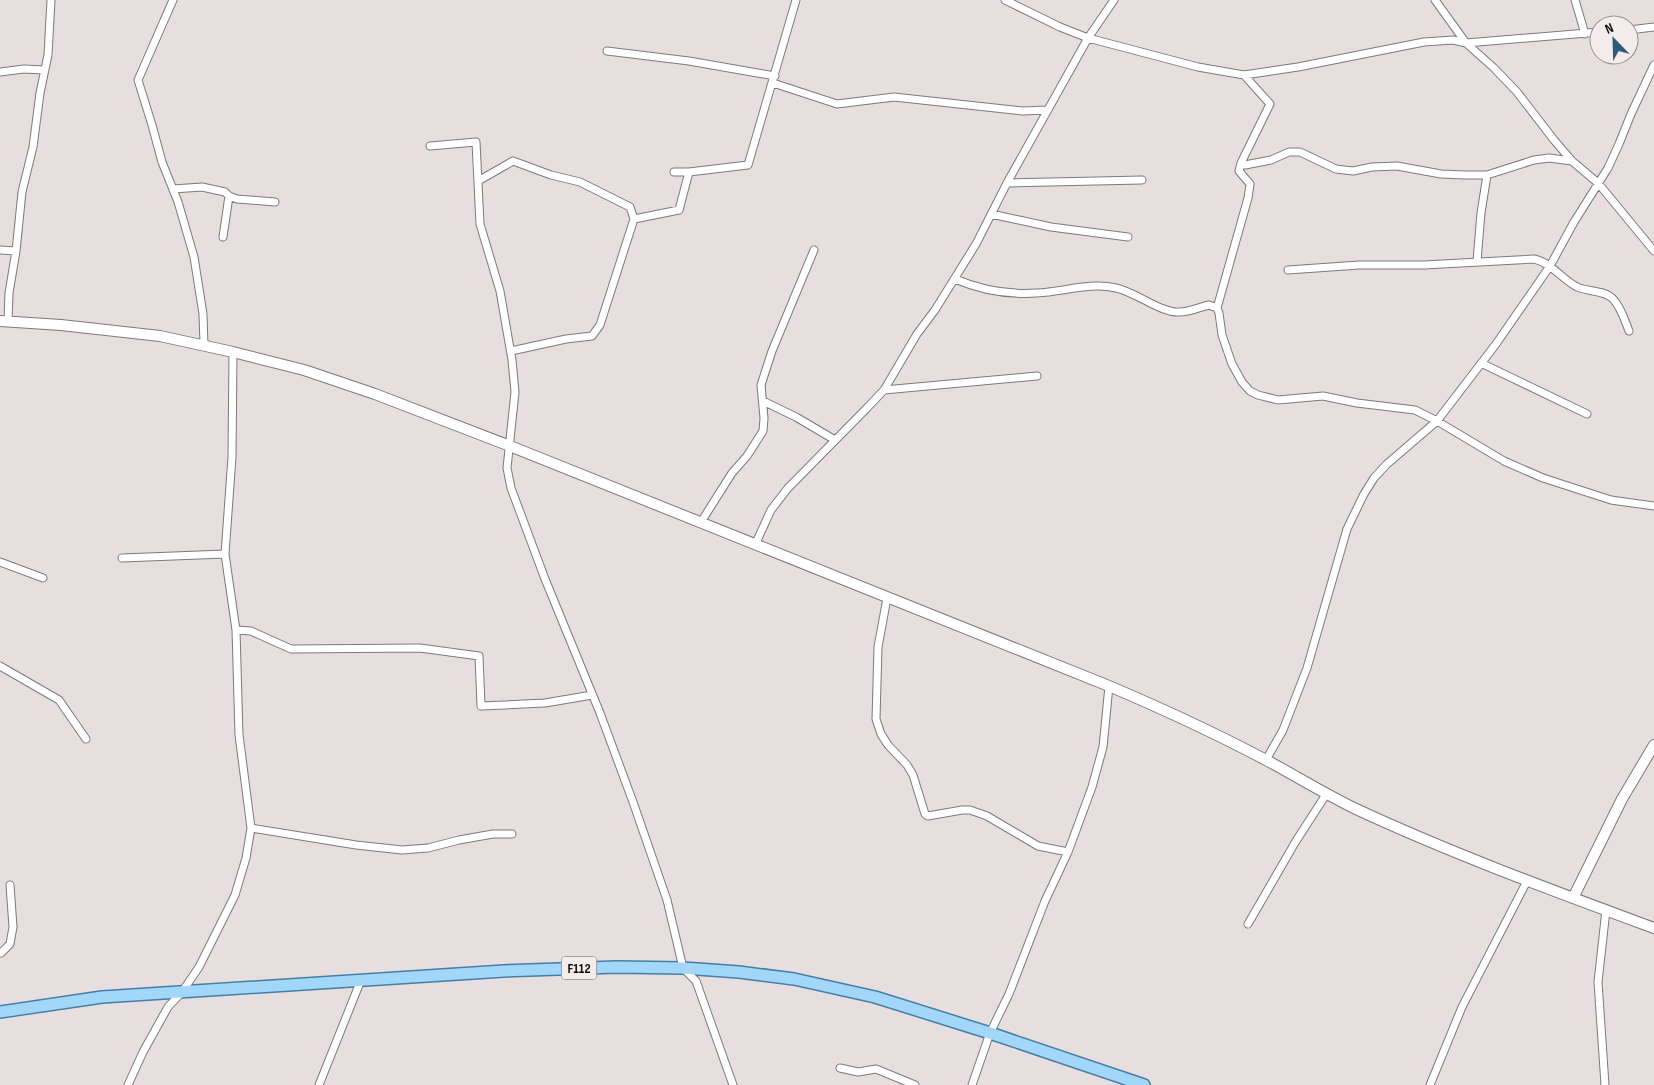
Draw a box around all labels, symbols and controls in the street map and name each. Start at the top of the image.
north arrow [1589,15,1639,65]
text: N [1602,19,1616,38]
road number: F112 [562,956,596,980]

